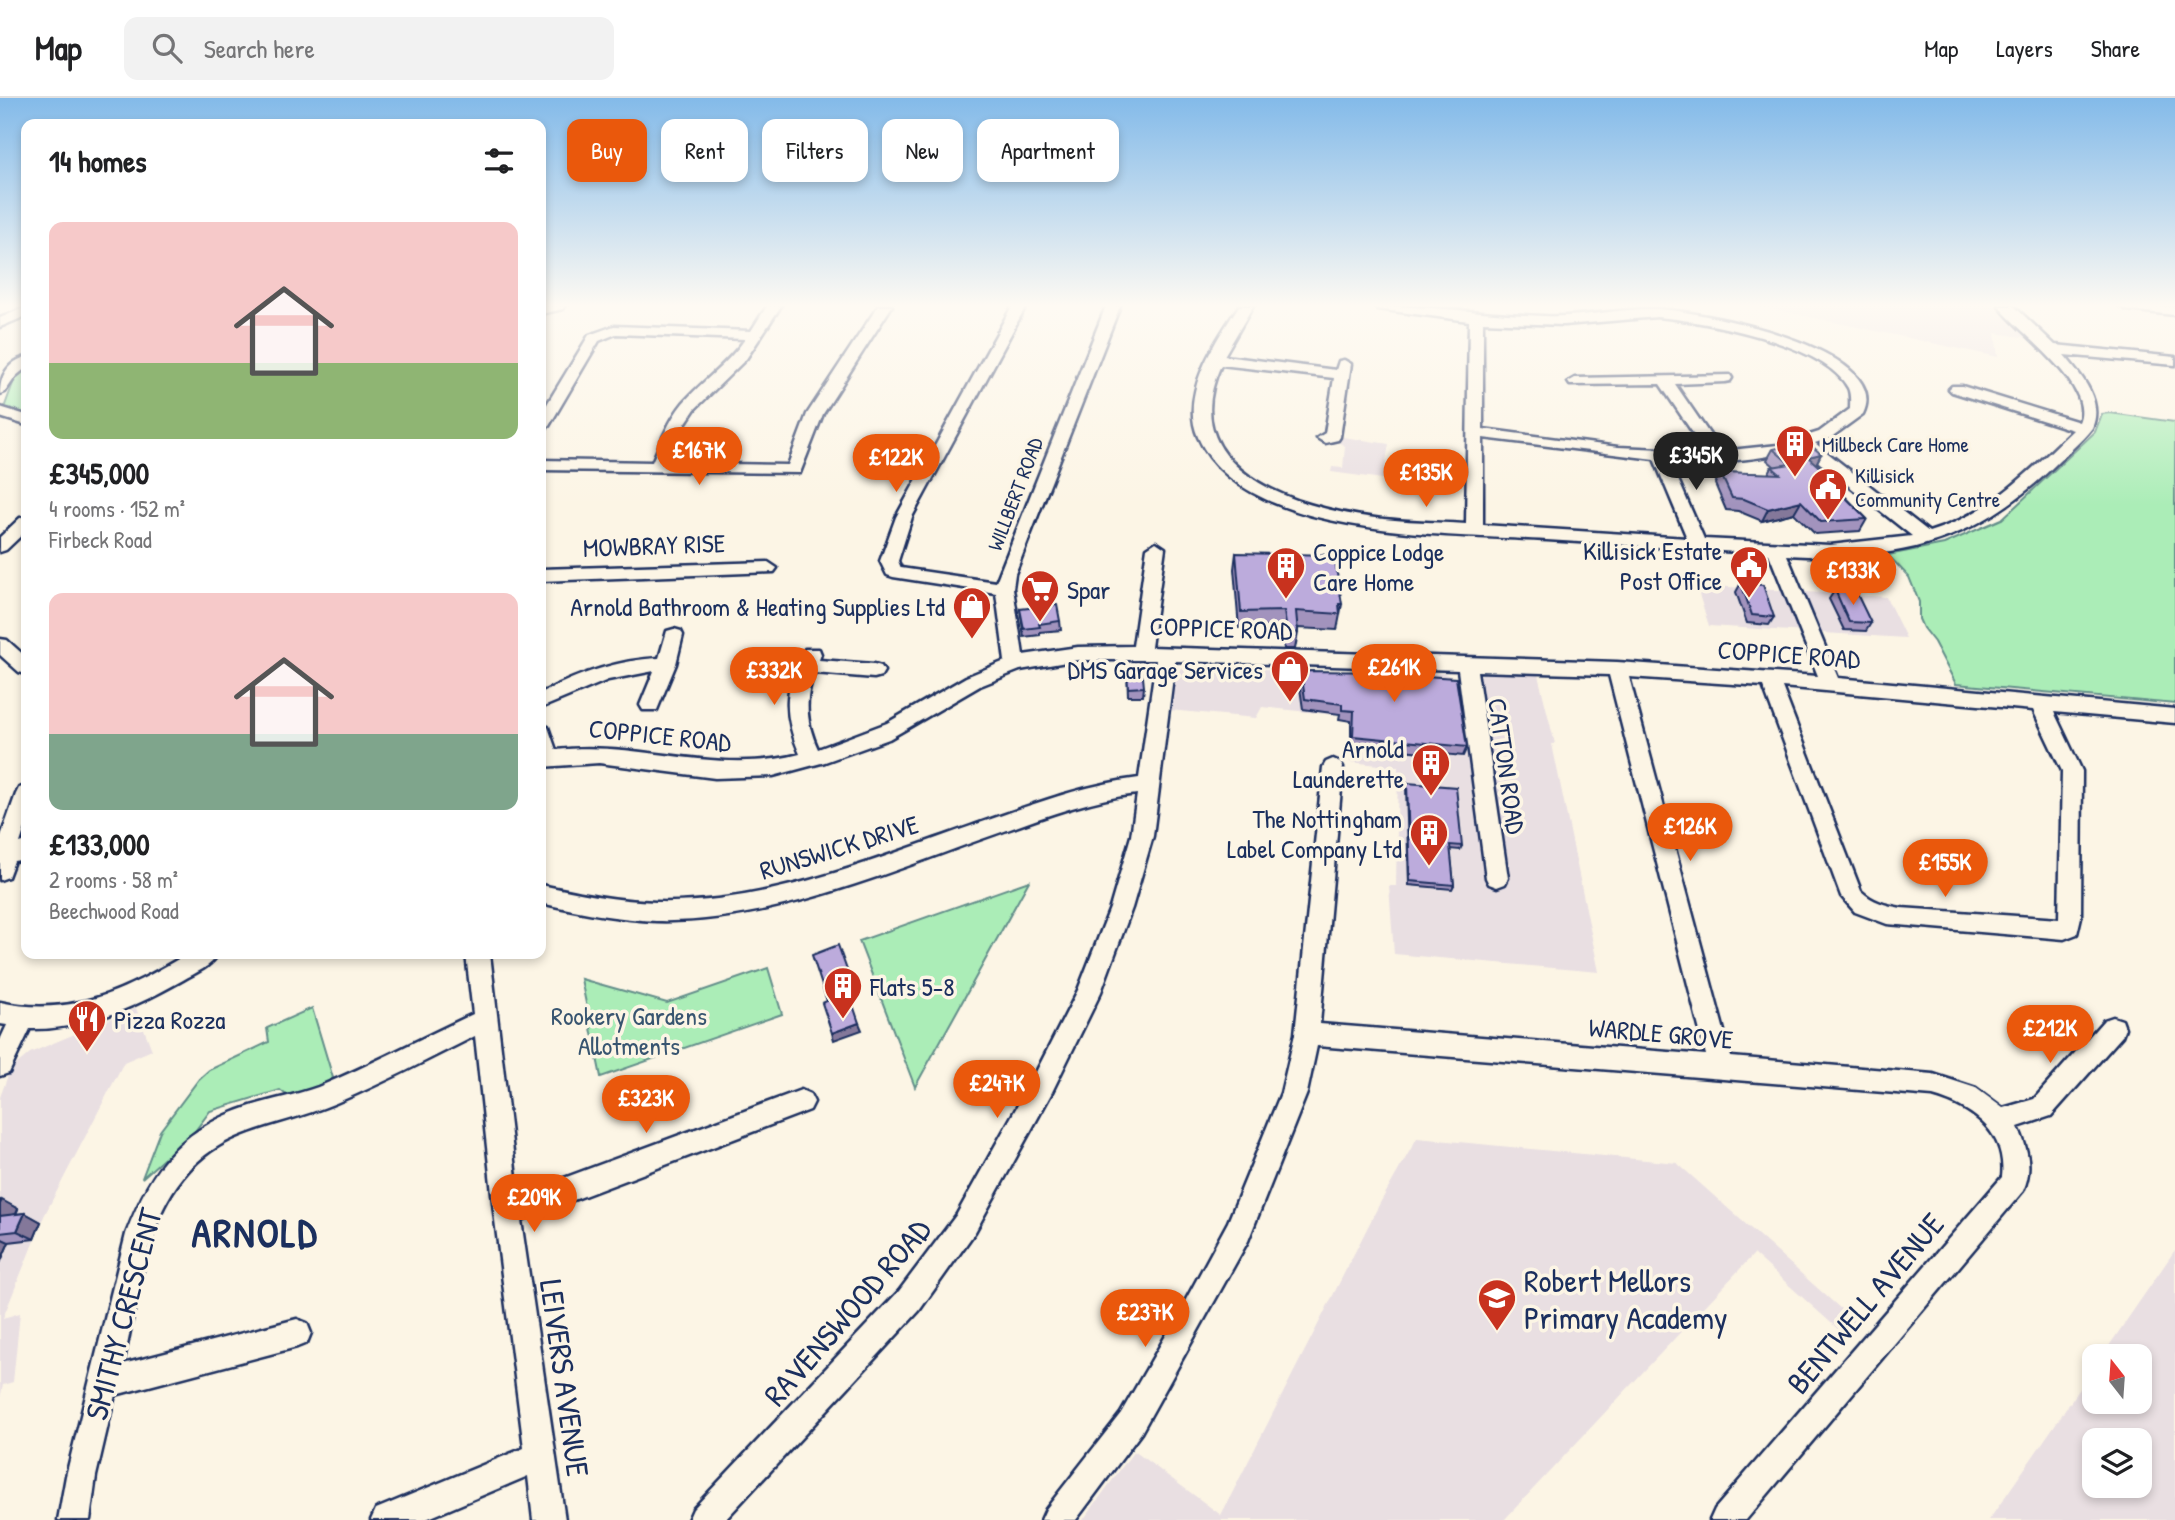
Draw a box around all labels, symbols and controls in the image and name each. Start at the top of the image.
search box [124,17,614,80]
text: Map [35,26,82,70]
icon: search [148,29,186,67]
text: Search here [204,31,315,66]
text: Map [1924,32,1958,64]
text: Layers [1996,32,2053,64]
text: Share [2091,32,2140,64]
chip: Buy [567,119,647,182]
chip: Rent [661,119,748,182]
chip: Filters [762,119,868,182]
chip: New [882,119,963,182]
chip: Apartment [977,119,1119,182]
text: 14 homes [49,141,147,181]
icon: filters [480,142,518,180]
icon: home [221,268,347,394]
building icon: Millbeck Care Home [1774,423,1816,478]
pin: £167K [650,428,748,487]
place label: Millbeck Care Home [1822,430,1969,459]
pin: £345K [1647,432,1745,492]
street label: WILLBERT ROAD [980,433,1050,555]
text: £167K [672,434,726,465]
pin: £122K [847,434,945,494]
text: £345K [1669,439,1723,470]
text: £122K [869,441,923,472]
pin: £135K [1377,450,1475,509]
text: £345,000 [49,453,149,493]
text: £135K [1399,456,1453,487]
place label: Killisick Community Centre [1855,461,2000,514]
public building icon: Killisick Community Centre [1807,466,1849,521]
text: 4 rooms · 152 m² [49,493,185,524]
text: Firbeck Road [49,524,152,555]
street label: MOWBRAY RISE [582,525,726,565]
place label: Killisick Estate Post Office [1583,533,1722,598]
place label: Coppice Lodge Care Home [1313,534,1444,599]
public building icon: Killisick Estate Post Office [1728,544,1770,599]
building icon: Coppice Lodge Care Home [1265,545,1307,600]
pin: £133K [1804,547,1902,607]
text: £133K [1826,554,1880,585]
supermarket icon: Spar [1019,568,1061,623]
place label: Spar [1067,572,1110,607]
shop icon: Arnold Bathroom & Heating Supplies Ltd [951,585,993,640]
place label: Arnold Bathroom & Heating Supplies Ltd [570,589,945,624]
street label: COPPICE ROAD [1149,608,1294,648]
street label: COPPICE ROAD [1717,632,1862,676]
icon: home [221,639,347,765]
pin: £261K [1345,644,1443,704]
pin: £332K [725,648,823,707]
shop icon: DMS Garage Services [1269,648,1311,703]
text: £261K [1368,651,1420,682]
place label: DMS Garage Services [1068,652,1263,687]
text: £332K [746,654,802,685]
street label: CATTON ROAD [1480,696,1534,837]
street label: COPPICE ROAD [587,710,733,760]
place label: Arnold Launderette [1293,731,1404,796]
building icon: Arnold Launderette [1410,742,1452,797]
place label: The Nottingham Label Company Ltd [1227,801,1402,866]
pin: £126K [1641,804,1739,863]
street label: RUNSWICK DRIVE [755,806,923,888]
text: £126K [1664,810,1716,841]
building icon: The Nottingham Label Company Ltd [1408,812,1450,867]
text: £133,000 [49,824,150,864]
pin: £155K [1896,840,1994,899]
text: £155K [1919,846,1971,877]
text: 2 rooms · 58 m² [49,864,178,895]
text: Beechwood Road [49,895,179,926]
building icon: Flats 5-8 [822,965,864,1020]
place label: Flats 5-8 [869,969,955,1004]
restaurant icon: Pizza Rozza [66,998,108,1053]
park label: Rookery Gardens Allotments [551,998,707,1063]
place label: Pizza Rozza [114,1002,226,1037]
pin: £212K [2001,1006,2099,1065]
street label: WARDLE GROVE [1587,1009,1735,1057]
text: £212K [2023,1012,2077,1043]
pin: £247K [948,1060,1046,1120]
text: £247K [969,1067,1025,1098]
pin: £323K [597,1076,695,1135]
text: £323K [618,1082,674,1113]
pin: £209K [485,1174,583,1234]
text: £209K [507,1181,561,1212]
street label: SMITHY CRESCENT [74,1203,172,1425]
street label: BENTWELL AVENUE [1777,1203,1953,1403]
district label: ARNOLD [191,1205,319,1259]
street label: RAVENSWOOD ROAD [754,1209,940,1415]
place label: Robert Mellors Primary Academy [1524,1259,1728,1339]
street label: LEIVERS AVENUE [530,1277,600,1479]
school or university icon: Robert Mellors Primary Academy [1476,1277,1518,1332]
pin: £237K [1096,1290,1194,1349]
text: £237K [1116,1296,1174,1327]
north arrow [2082,1344,2152,1414]
map controls [2082,1344,2152,1498]
button: layers [2082,1428,2152,1498]

